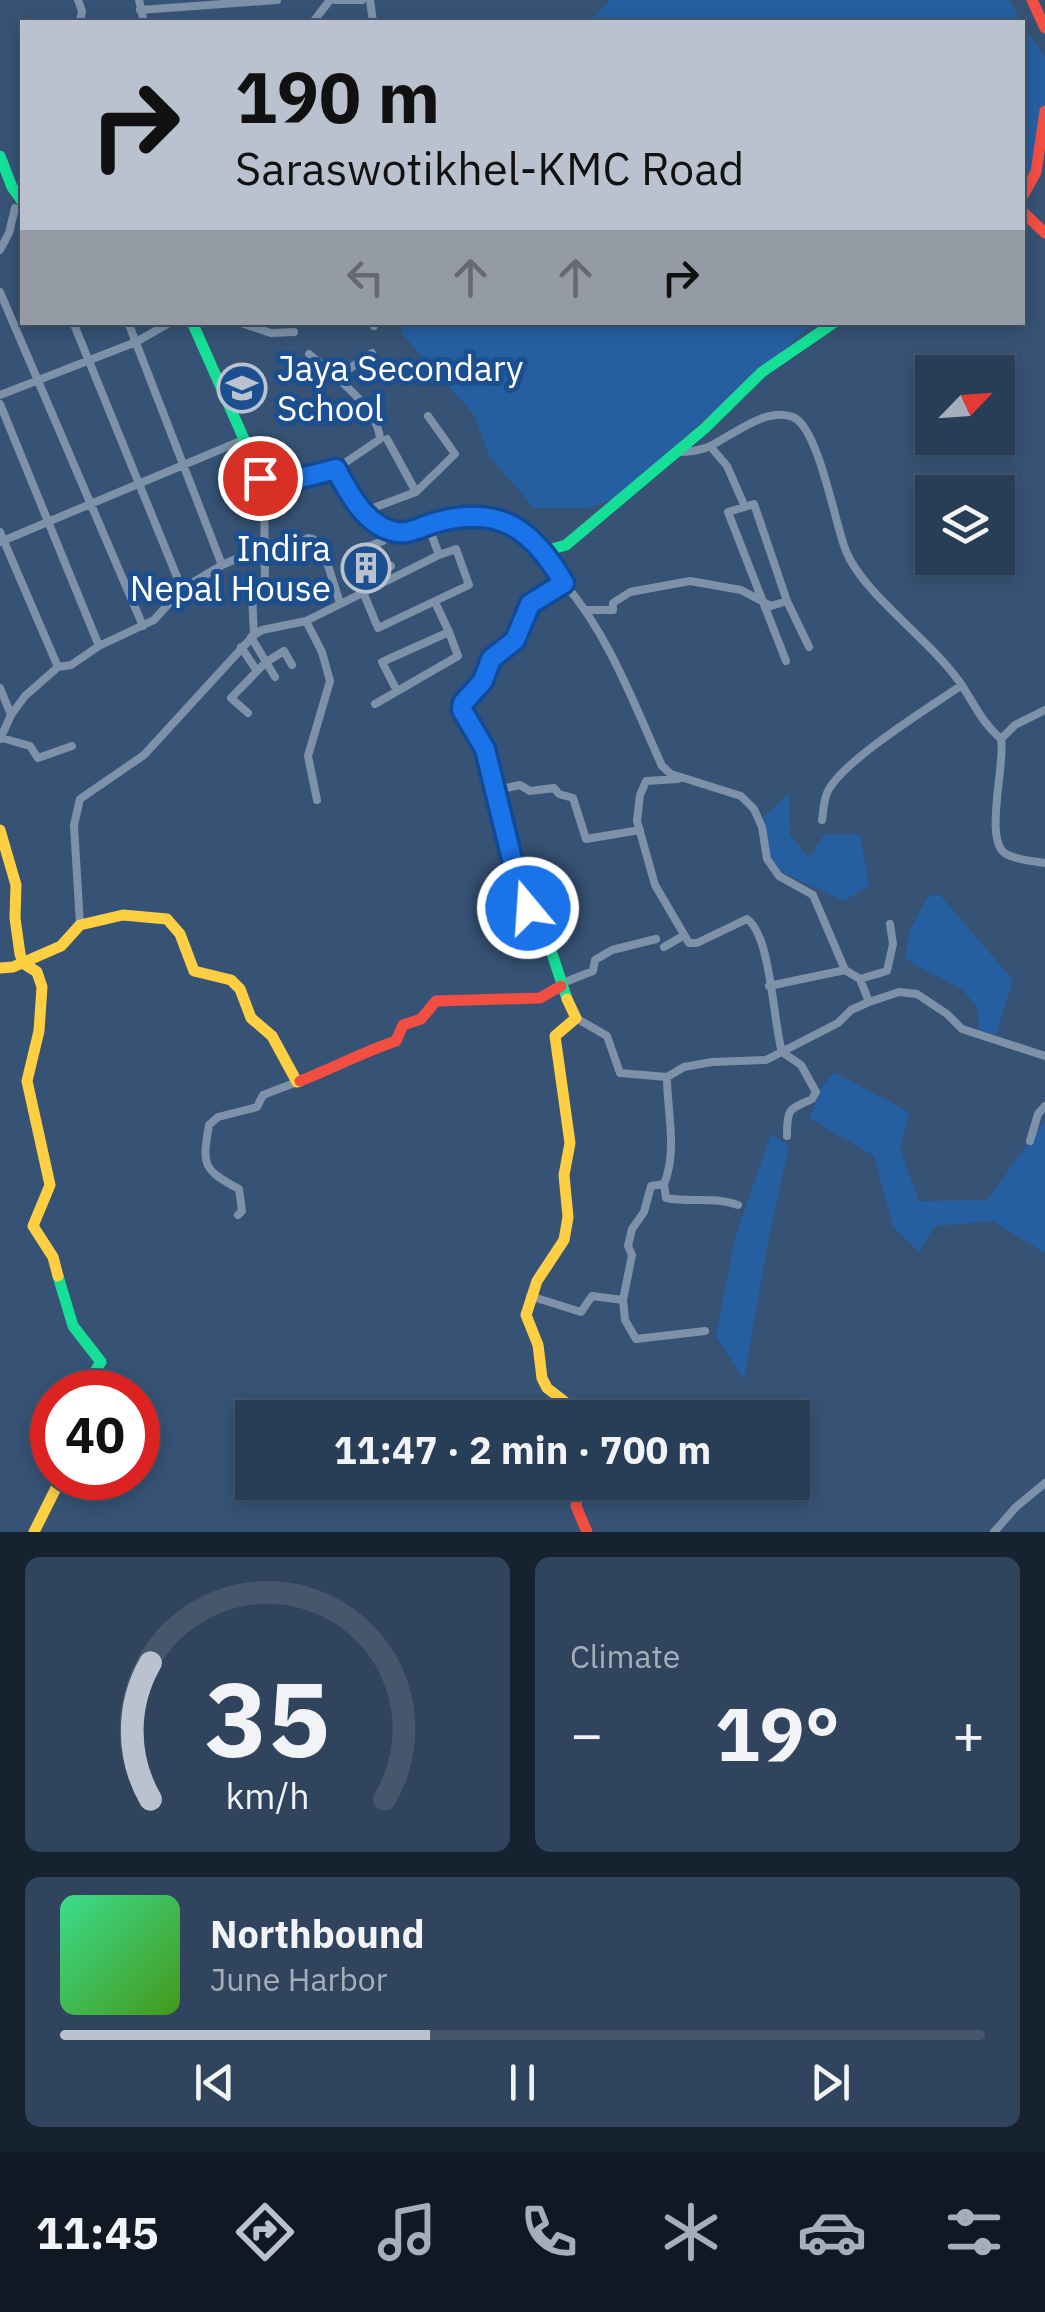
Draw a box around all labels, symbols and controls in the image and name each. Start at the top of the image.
text: 190 m [235,51,440,142]
icon: right [70,60,200,190]
text: Saraswotikhel-KMC Road [235,139,744,197]
icon: left [338,250,393,305]
icon: ahead [443,250,498,305]
icon: ahead [548,250,603,305]
icon: right [653,250,708,305]
place label: Jaya Secondary School [277,345,523,431]
north arrow [915,355,1015,455]
map controls [915,355,1015,575]
school or university icon: Jaya Secondary School [216,362,268,414]
pin [218,436,303,521]
icon: arrive [233,451,288,506]
button: layers [915,475,1015,575]
place label: Indira Nepal House [130,525,331,611]
building icon: Indira Nepal House [340,542,392,594]
position arrow [476,856,580,960]
speed limit sign: 40 [30,1370,160,1500]
text: 11:47 · 2 min · 700 m [334,1425,711,1474]
text: Climate [570,1635,680,1677]
text: 35 [205,1650,330,1786]
text: 19° [715,1684,840,1782]
text: − [570,1698,603,1769]
text: + [952,1698,985,1769]
text: km/h [225,1772,310,1819]
text: Northbound [210,1909,425,1958]
text: June Harbor [210,1958,387,2000]
icon: previous [187,2055,242,2110]
icon: pause [495,2055,550,2110]
icon: next [803,2055,858,2110]
icon: directions [230,2197,300,2267]
icon: music [372,2197,442,2267]
icon: phone [514,2197,584,2267]
icon: climate [656,2197,726,2267]
icon: car [797,2197,867,2267]
icon: filters [939,2197,1009,2267]
text: 11:45 [36,2203,159,2261]

